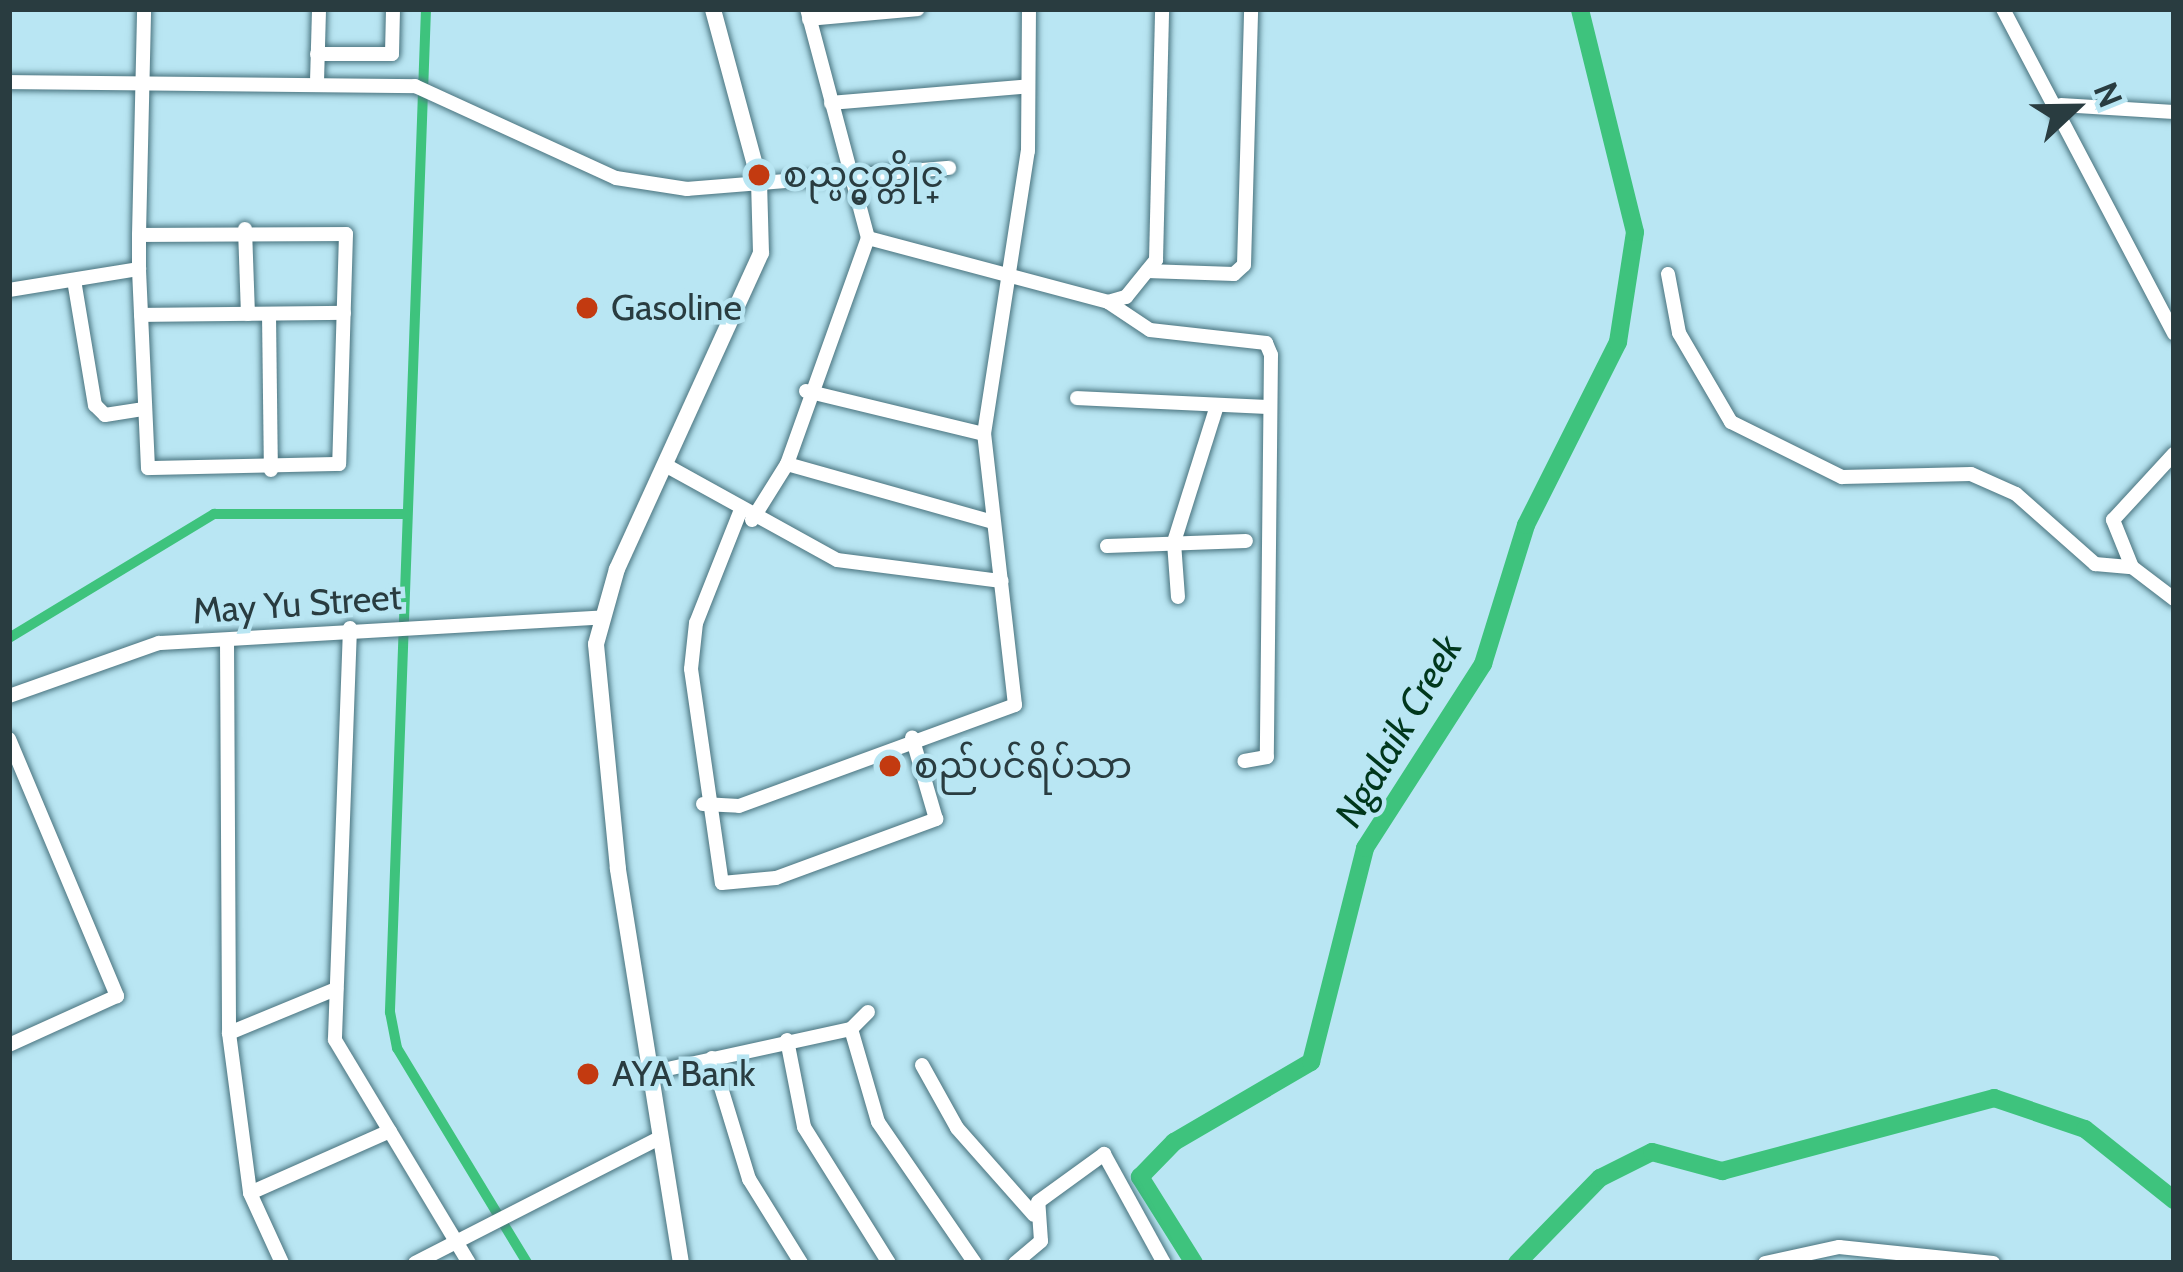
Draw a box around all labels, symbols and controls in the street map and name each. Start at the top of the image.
north arrow [2015,48,2135,168]
text: N [2085,76,2131,113]
place label: စည္ပင္မွတ္တိုင္ [783,153,944,197]
marker: စည္ပင္မွတ္တိုင္ [746,162,772,188]
place label: Gasoline [611,286,742,330]
marker: Gasoline [574,295,600,321]
street label: May Yu Street [191,575,403,633]
water label: Ngalaik Creek [1324,627,1472,835]
place label: စည်ပင်ရိပ်သာ [914,744,1132,788]
marker: စည်ပင်ရိပ်သာ [877,753,903,779]
place label: AYA Bank [612,1052,755,1096]
marker: AYA Bank [575,1061,601,1087]

